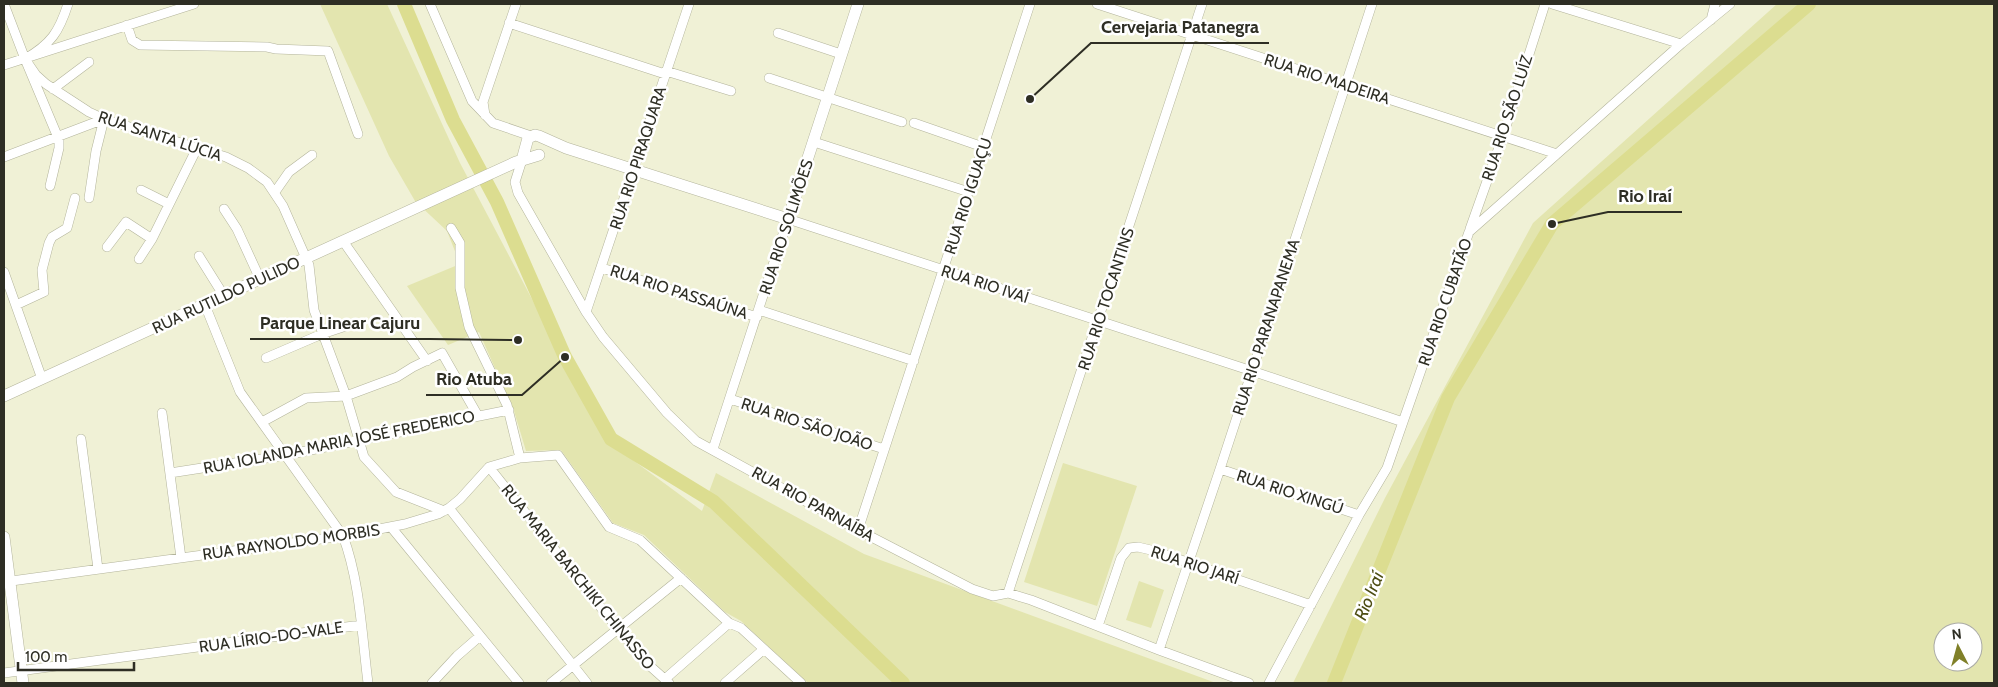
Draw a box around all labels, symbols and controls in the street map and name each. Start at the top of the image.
callout: Cervejaria Patanegra [1091,10,1269,43]
text: Cervejaria Patanegra [1101,16,1259,38]
street label: RUA RIO MADEIRA [1262,50,1392,108]
street label: RUA RIO SÃO LUÍZ [1478,52,1536,183]
street label: RUA RIO PIRAQUARA [606,84,670,232]
street label: RUA SANTA LÚCIA [96,107,224,165]
street label: RUA RIO IGUAÇU [940,135,996,257]
street label: RUA RIO SOLIMÕES [755,157,817,297]
callout: Rio Iraí [1608,179,1682,212]
text: Rio Iraí [1618,185,1672,207]
street label: RUA RIO TOCANTINS [1074,225,1138,373]
street label: RUA RIO PARANAPANEMA [1228,236,1304,418]
street label: RUA RIO CUBATÃO [1414,236,1476,368]
street label: RUA RUTILDO PULIDO [149,252,303,338]
street label: RUA RIO PASSAÚNA [608,261,750,323]
street label: RUA RIO IVAÍ [939,261,1031,307]
callout: Parque Linear Cajuru [250,306,430,339]
text: Parque Linear Cajuru [260,312,420,334]
callout: Rio Atuba [426,362,522,395]
text: Rio Atuba [436,368,512,390]
street label: RUA RIO SÃO JOÃO [739,394,875,454]
street label: RUA IOLANDA MARIA JOSÉ FREDERICO [202,406,476,478]
street label: RUA RIO PARNAÍBA [749,463,878,546]
street label: RUA RIO XINGÚ [1234,466,1346,518]
street label: RUA MARIA BARCHIKI CHINASSO [497,481,659,673]
street label: RUA RAYNOLDO MORBIS [201,520,381,564]
street label: RUA RIO JARÍ [1148,542,1242,588]
water label: Rio Iraí [1349,568,1389,623]
street label: RUA LÍRIO-DO-VALE [198,617,345,657]
north arrow [1933,622,1983,672]
text: N [1951,625,1963,644]
scale bar [18,640,134,672]
text: 100 m [25,648,67,666]

